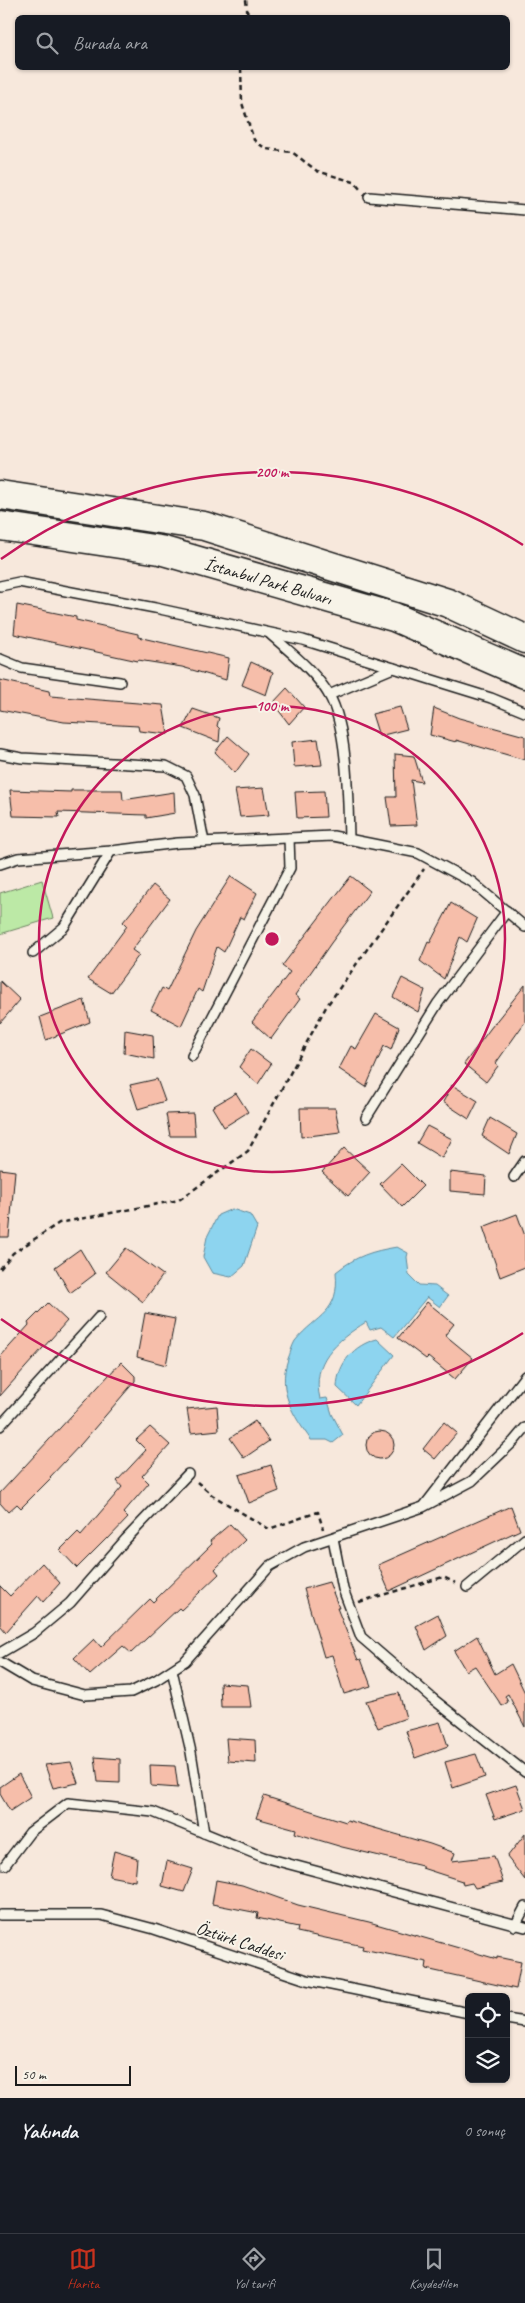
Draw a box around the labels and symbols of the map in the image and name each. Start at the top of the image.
text: 200 m [256,463,290,482]
street label: İstanbul Park Bulvarı [202,552,335,610]
text: 100 m [256,697,290,716]
centre of rings [263,930,281,948]
street label: Öztürk Caddesi [194,1917,289,1966]
scale bar [15,2063,131,2086]

